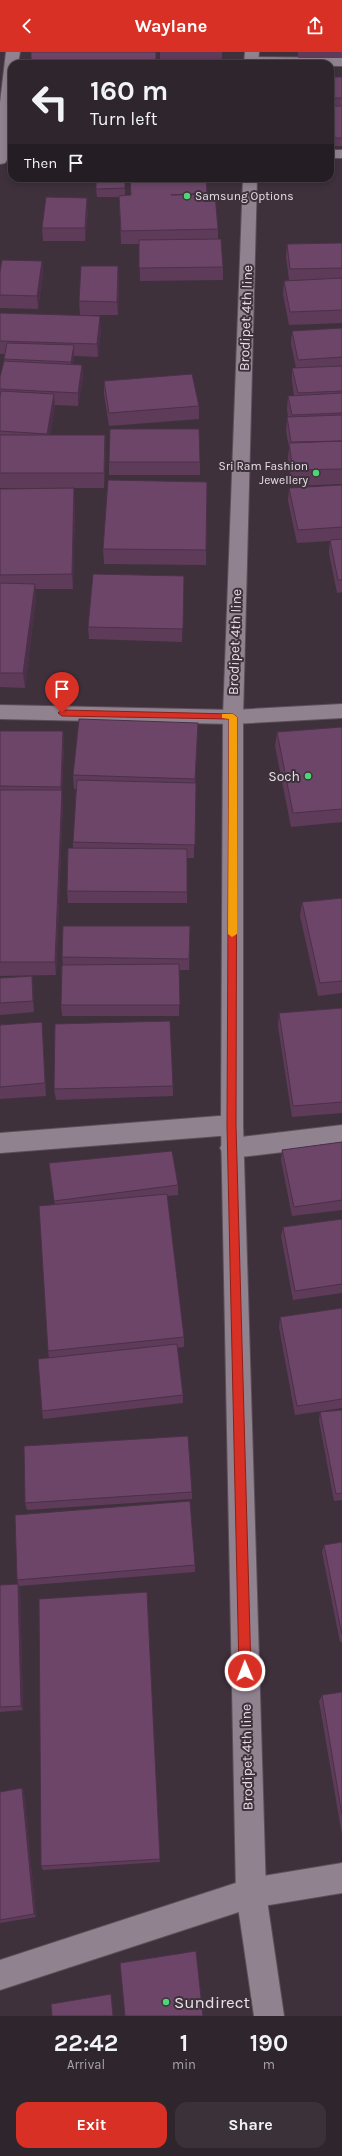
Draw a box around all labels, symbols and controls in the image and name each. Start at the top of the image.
icon: back [16,15,38,37]
text: Waylane [135,15,207,37]
icon: share [304,15,326,37]
text: 160 m [90,74,168,107]
icon: left [24,76,76,128]
text: Turn left [90,108,158,130]
icon: arrive [65,152,87,174]
text: Then [24,154,57,172]
place label: Samsung Options [195,189,293,203]
marker: Samsung Options [182,191,192,201]
street label: Brodipet 4th line [236,265,256,371]
place label: Sri Ram Fashion Jewellery [218,459,308,487]
marker: Sri Ram Fashion Jewellery [311,468,321,478]
street label: Brodipet 4th line [225,589,245,695]
pin [45,672,79,713]
icon: arrive [51,678,73,700]
place label: Soch [268,768,300,785]
marker: Soch [303,771,313,781]
position arrow [224,1650,266,1692]
street label: Brodipet 4th line [238,1704,256,1810]
place label: Sundirect [174,1992,250,2012]
marker: Sundirect [161,1997,171,2007]
text: 22:42 [54,2029,118,2057]
text: 1 [180,2029,188,2057]
text: 190 [250,2029,288,2057]
text: Arrival [67,2057,105,2072]
text: min [172,2057,196,2072]
text: m [263,2057,275,2072]
button: Exit [16,2102,167,2148]
button: Share [175,2102,326,2148]

